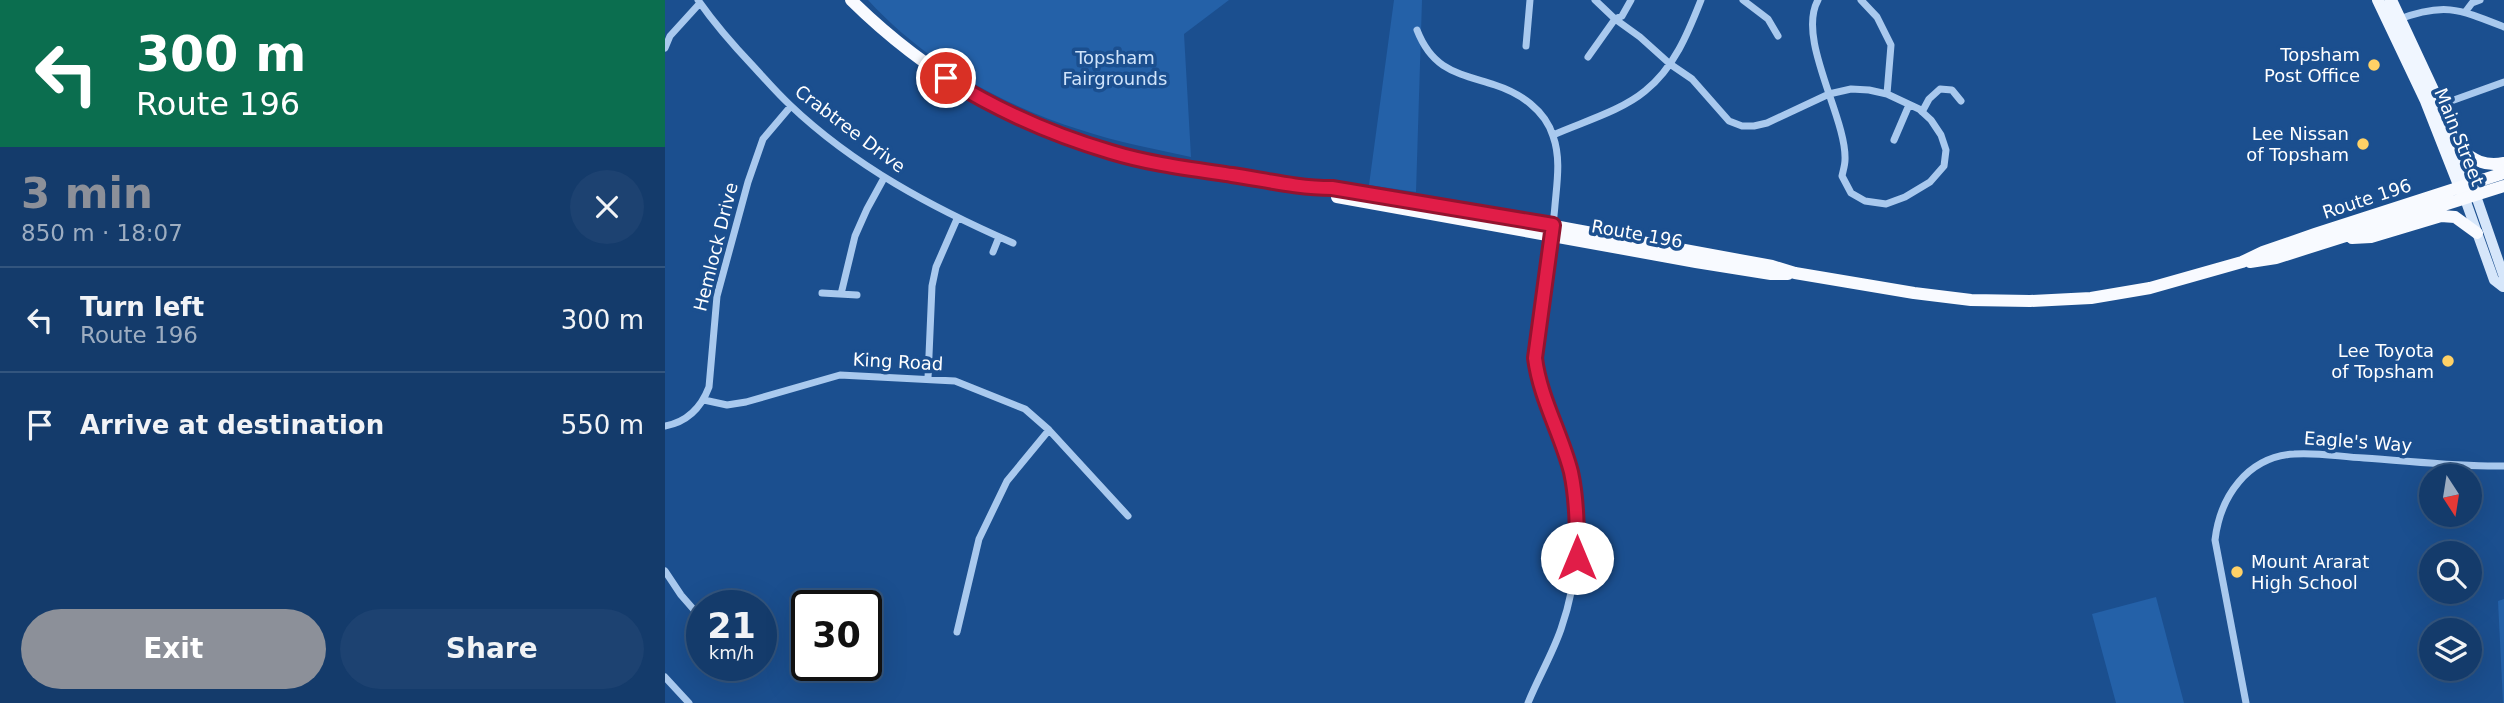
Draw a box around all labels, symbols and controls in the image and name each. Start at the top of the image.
text: 300 m [136,26,306,83]
icon: left [21,28,112,119]
place label: Topsham Post Office [2264,44,2360,86]
park label: Topsham Fairgrounds [1063,47,1167,89]
pin [916,48,976,108]
marker: Topsham Post Office [2366,57,2382,73]
icon: arrive [927,59,965,97]
street label: Crabtree Drive [791,80,909,177]
text: Route 196 [136,85,300,123]
street label: Main Street [2430,85,2489,189]
place label: Lee Nissan of Topsham [2246,123,2349,165]
marker: Lee Nissan of Topsham [2355,136,2371,152]
text: 3 min [21,169,153,218]
button: close [570,170,644,244]
street label: Route 196 [2320,174,2414,223]
street label: Hemlock Drive [689,180,742,314]
street label: Route 196 [1590,215,1684,252]
text: 850 m · 18:07 [21,220,183,246]
text: Turn left [80,292,204,322]
icon: left [21,301,59,339]
text: 300 m [561,305,644,335]
text: Route 196 [80,322,198,348]
place label: Lee Toyota of Topsham [2331,340,2434,382]
street label: King Road [852,349,944,374]
marker: Lee Toyota of Topsham [2440,353,2456,369]
icon: arrive [21,406,59,444]
text: Arrive at destination [80,410,384,440]
text: 550 m [561,410,644,440]
street label: Eagle's Way [2303,427,2413,456]
north arrow [2419,464,2481,527]
map controls [2419,464,2482,681]
position arrow [1540,521,1614,595]
button: search [2419,541,2482,604]
place label: Mount Ararat High School [2251,551,2369,593]
marker: Mount Ararat High School [2229,564,2245,580]
speed limit sign: 30 [791,590,882,681]
text: 21 [707,606,756,646]
button: Exit [21,609,326,689]
button: Share [340,609,644,689]
button: layers [2419,618,2482,681]
text: km/h [709,642,754,663]

